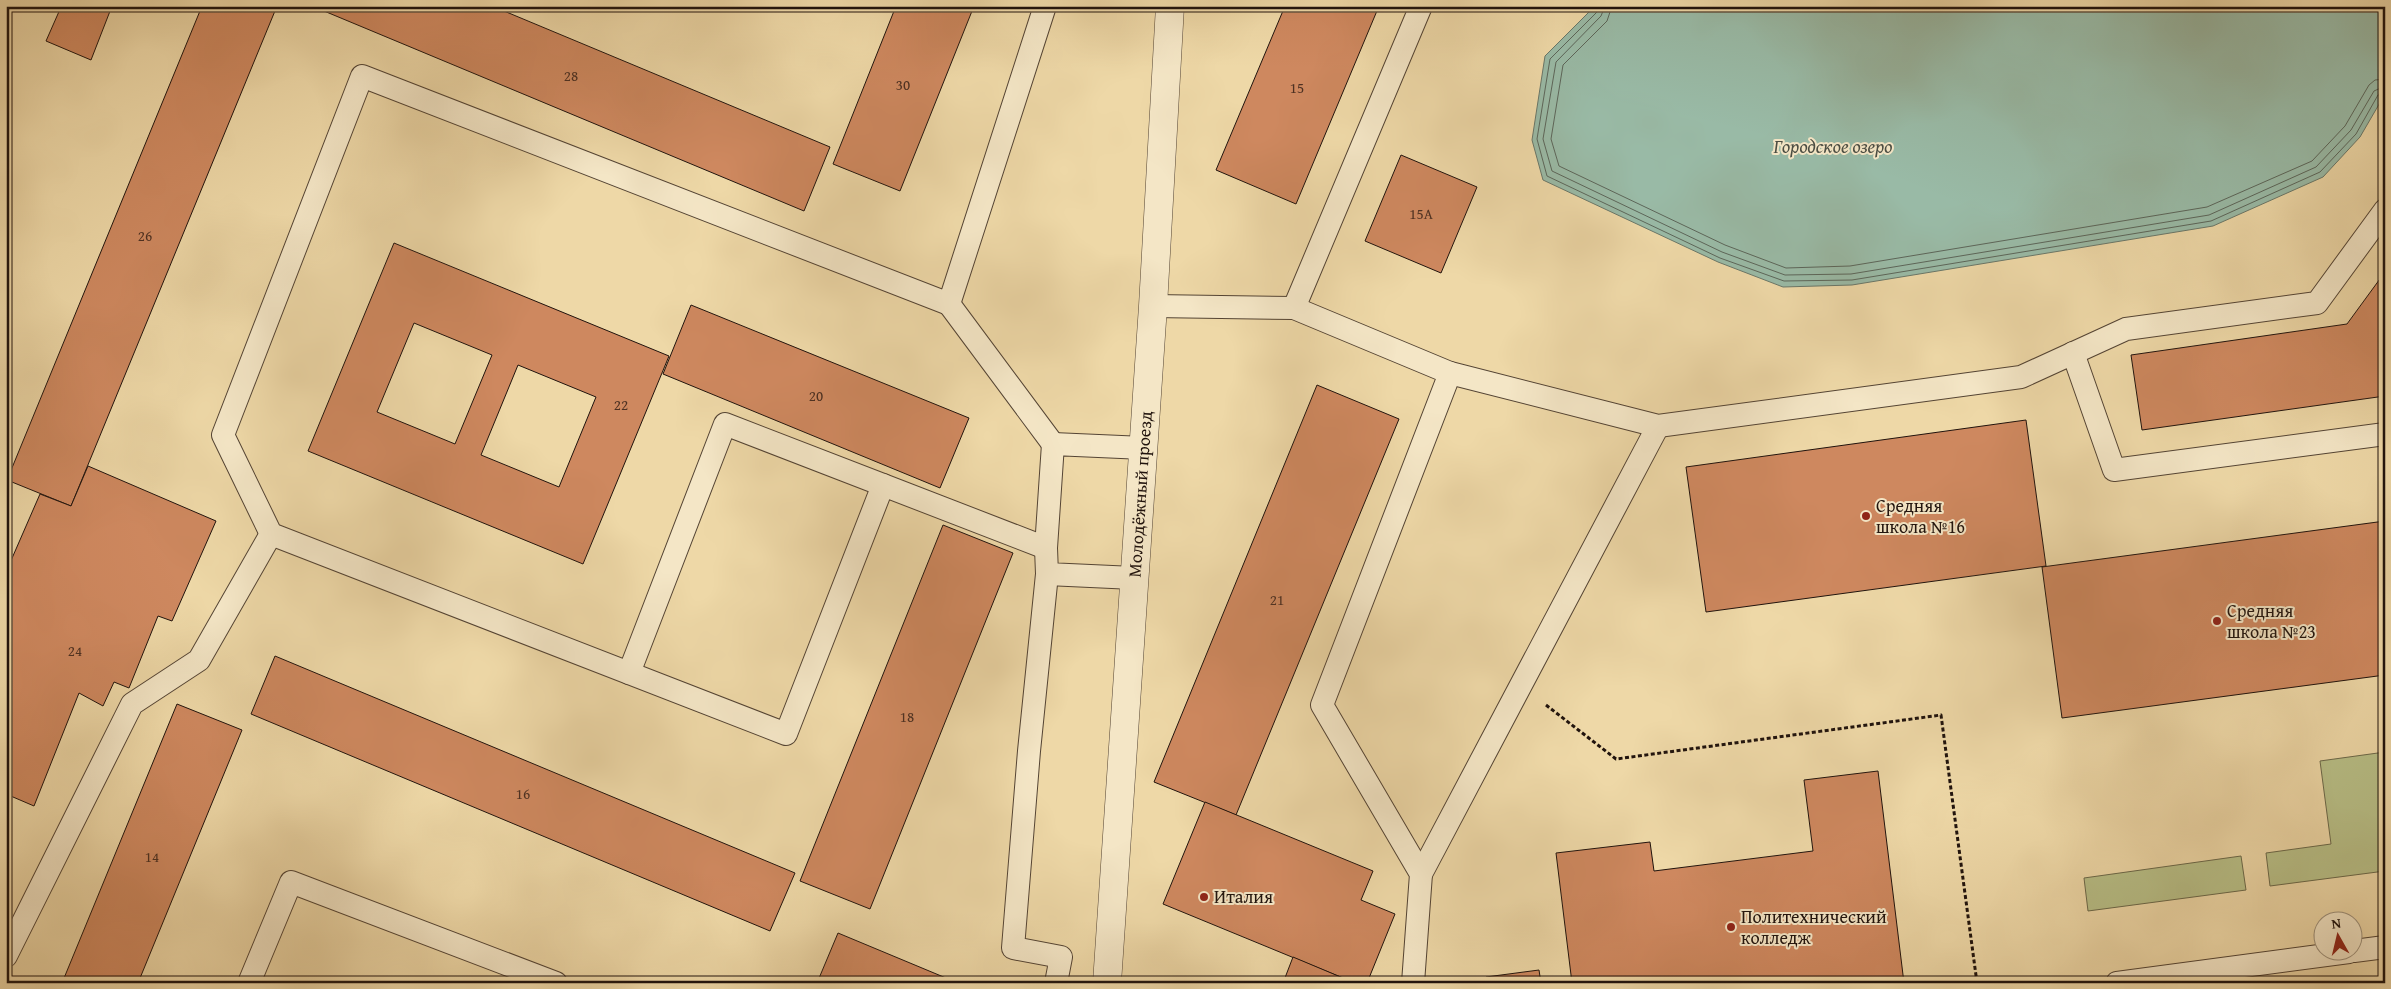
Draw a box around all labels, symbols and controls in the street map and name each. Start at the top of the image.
house number: 28 [564,65,578,86]
house number: 30 [896,74,910,95]
house number: 15 [1290,77,1304,98]
water label: Городское озеро [1772,132,1893,160]
house number: 15А [1409,203,1433,224]
house number: 26 [138,225,152,246]
house number: 20 [809,385,823,406]
house number: 22 [614,394,628,415]
street label: Молодёжный проезд [1121,410,1159,578]
place label: Средняя школа №16 [1876,492,1965,540]
marker: Средняя школа №16 [1860,510,1872,522]
house number: 21 [1270,589,1284,610]
place label: Средняя школа №23 [2227,597,2316,645]
marker: Средняя школа №23 [2211,615,2223,627]
house number: 24 [68,640,82,661]
house number: 18 [900,706,914,727]
house number: 16 [516,783,530,804]
house number: 14 [145,846,159,867]
place label: Италия [1214,883,1273,910]
marker: Италия [1198,891,1210,903]
place label: Политехнический колледж [1741,903,1887,951]
north arrow [2314,912,2364,962]
text: N [2330,912,2343,934]
marker: Политехнический колледж [1725,921,1737,933]

